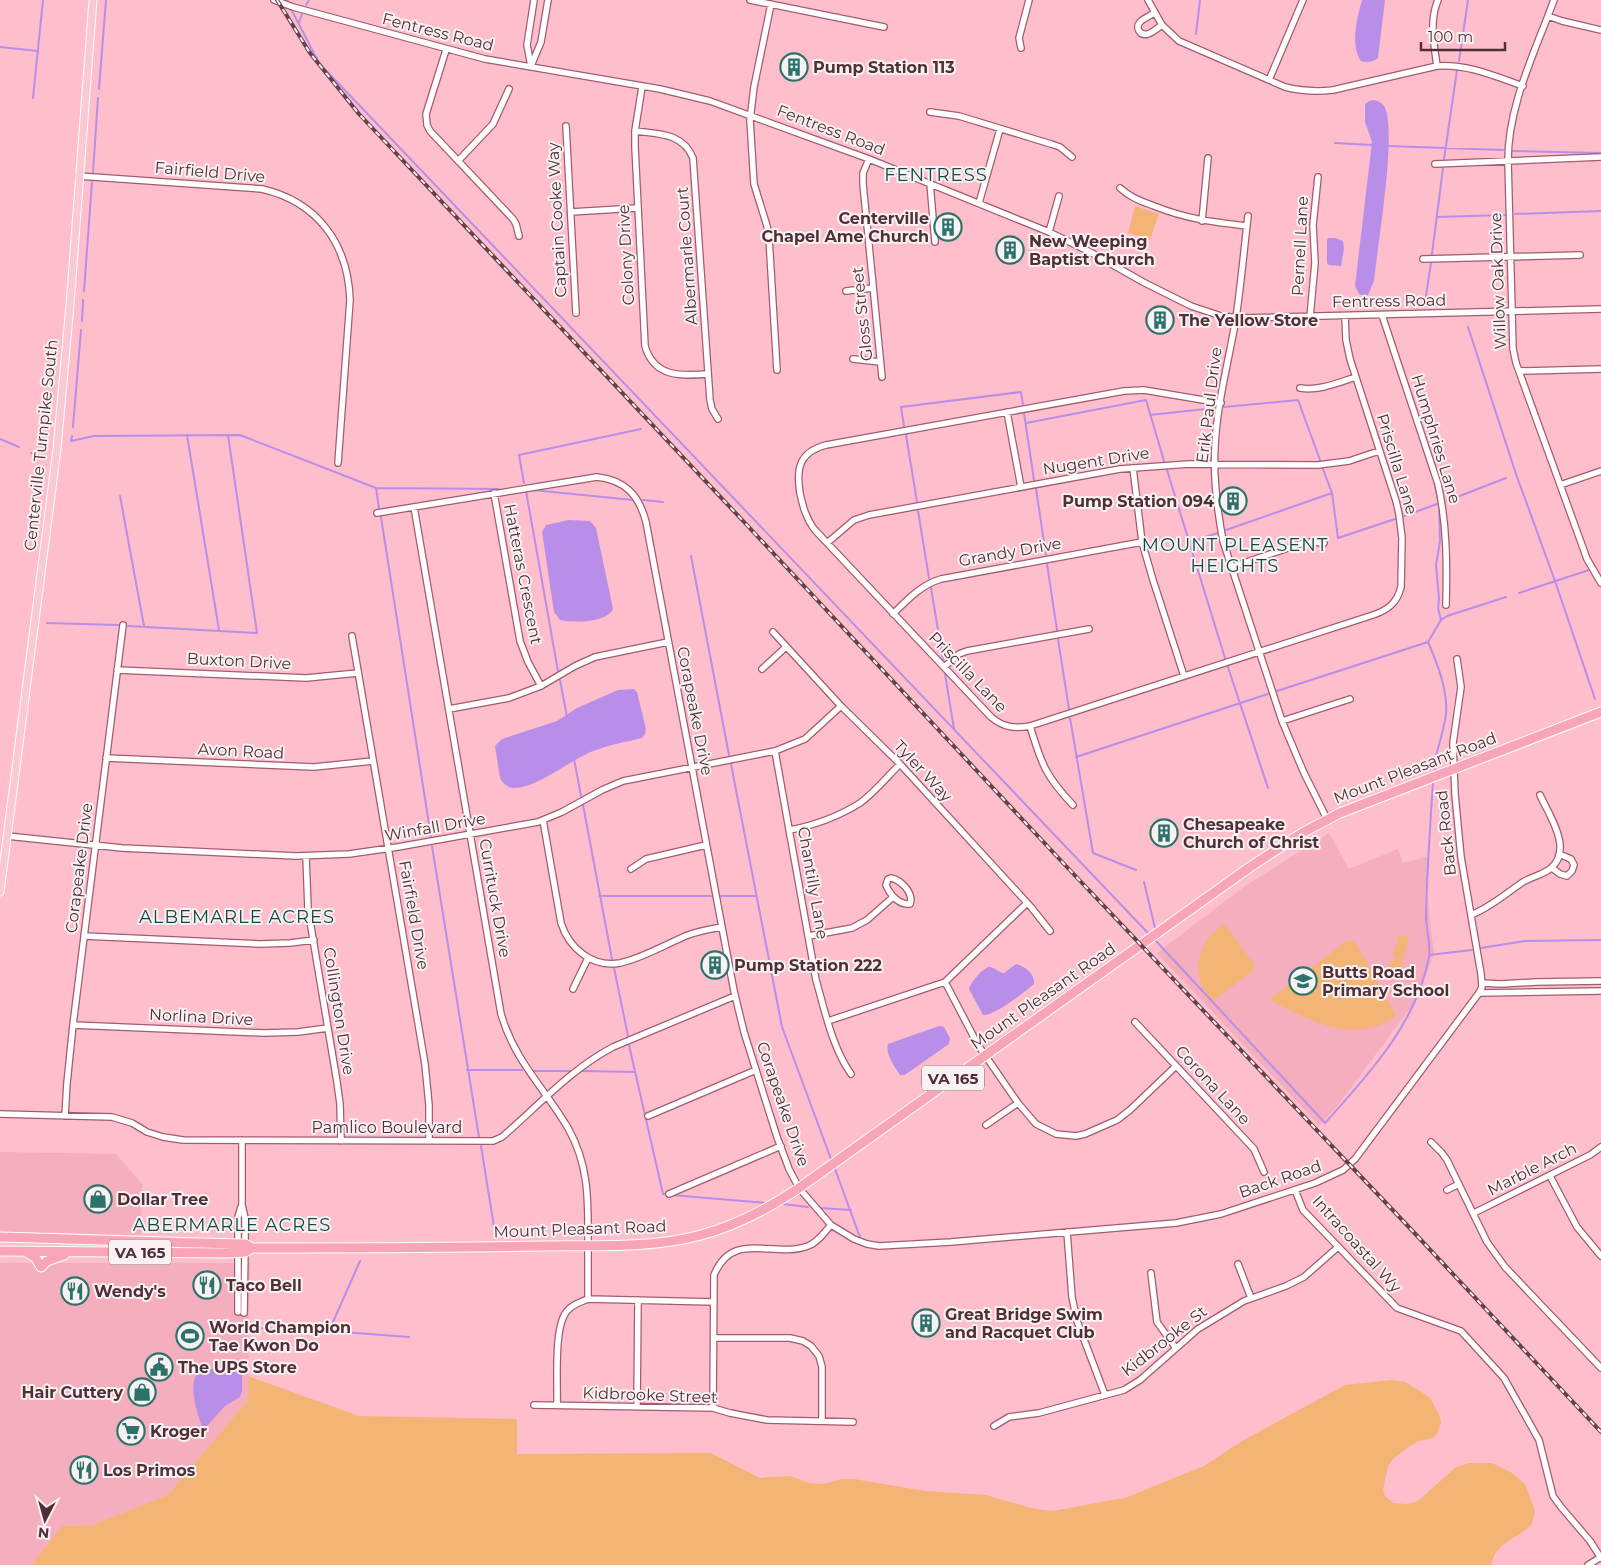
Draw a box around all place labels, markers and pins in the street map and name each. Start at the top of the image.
building icon: Pump Station 113 [779,52,809,82]
place label: Pump Station 113 [813,58,955,77]
place label: Centerville Chapel Ame Church [761,209,929,246]
building icon: Centerville Chapel Ame Church [933,212,963,242]
place label: New Weeping Baptist Church [1029,232,1155,269]
building icon: New Weeping Baptist Church [995,235,1025,265]
building icon: The Yellow Store [1145,305,1175,335]
place label: The Yellow Store [1179,311,1318,330]
building icon: Pump Station 094 [1218,486,1248,516]
place label: Pump Station 094 [1062,492,1214,511]
place label: Chesapeake Church of Christ [1183,815,1319,852]
building icon: Chesapeake Church of Christ [1149,818,1179,848]
building icon: Pump Station 222 [700,950,730,980]
place label: Pump Station 222 [734,956,882,975]
place label: Butts Road Primary School [1322,963,1449,1000]
school or university icon: Butts Road Primary School [1288,966,1318,996]
shop icon: Dollar Tree [83,1184,113,1214]
place label: Dollar Tree [117,1190,208,1209]
restaurant icon: Taco Bell [192,1270,222,1300]
restaurant icon: Wendy's [60,1276,90,1306]
place label: Taco Bell [226,1276,302,1295]
place label: Wendy's [94,1282,166,1301]
place label: Great Bridge Swim and Racquet Club [945,1305,1103,1342]
building icon: Great Bridge Swim and Racquet Club [911,1308,941,1338]
place label: World Champion Tae Kwon Do [209,1318,351,1355]
sports icon: World Champion Tae Kwon Do [175,1321,205,1351]
public building icon: The UPS Store [144,1352,174,1382]
place label: The UPS Store [178,1358,297,1377]
shop icon: Hair Cuttery [127,1377,157,1407]
place label: Hair Cuttery [22,1383,123,1402]
supermarket icon: Kroger [116,1416,146,1446]
place label: Kroger [150,1422,207,1441]
restaurant icon: Los Primos [69,1455,99,1485]
place label: Los Primos [103,1461,196,1480]

